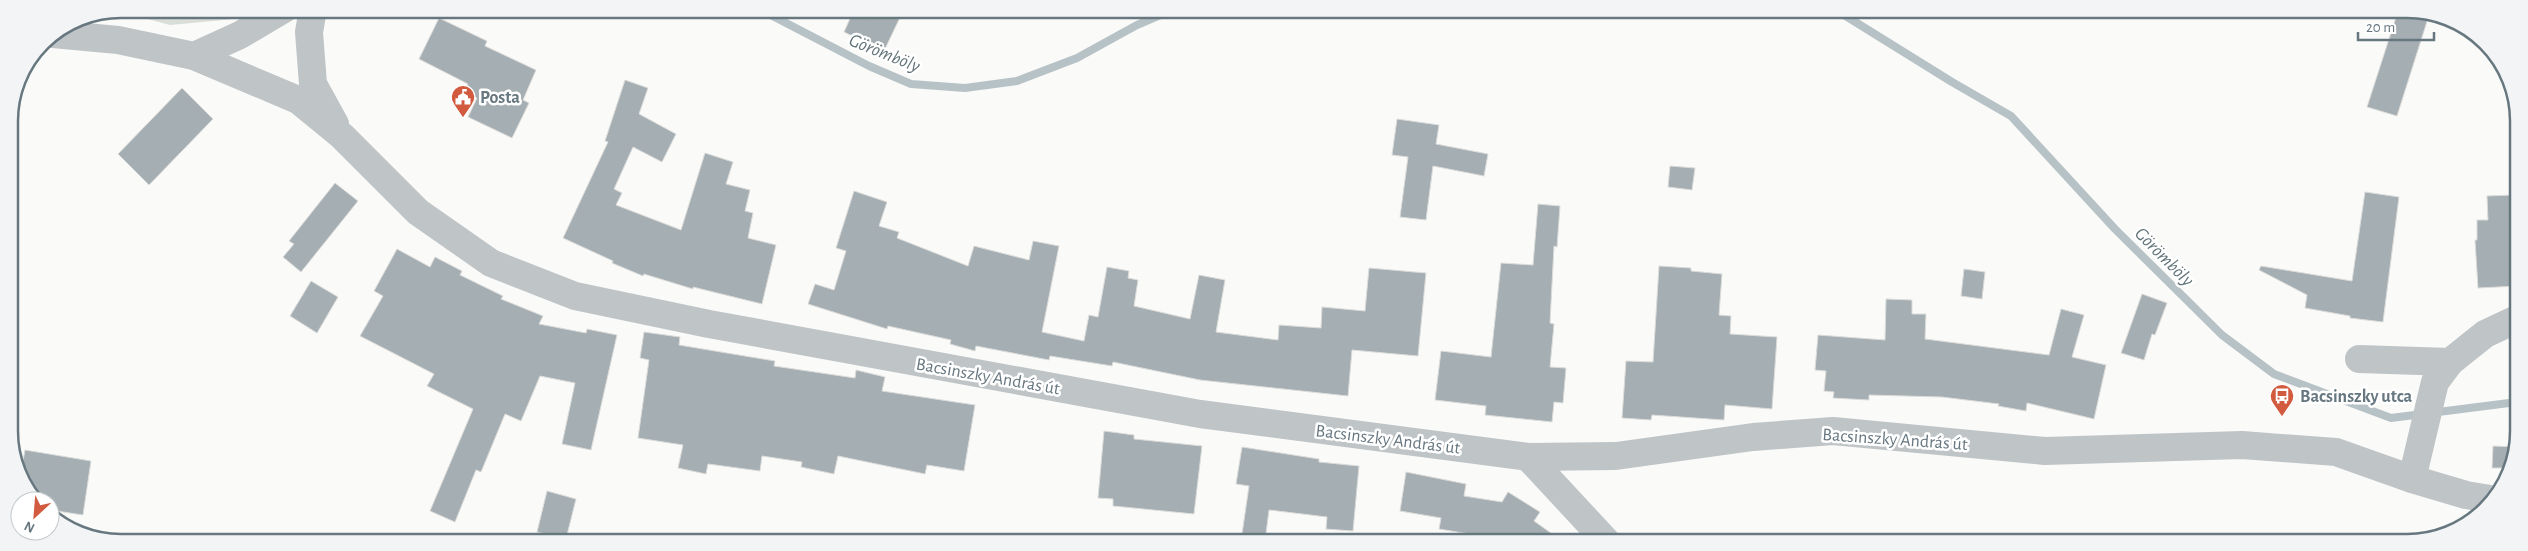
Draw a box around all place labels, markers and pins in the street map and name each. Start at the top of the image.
public building icon: Posta [450,84,476,118]
place label: Posta [480,89,520,107]
bus stop icon: Bacsinszky utca [2269,383,2295,417]
place label: Bacsinszky utca [2300,388,2412,406]

